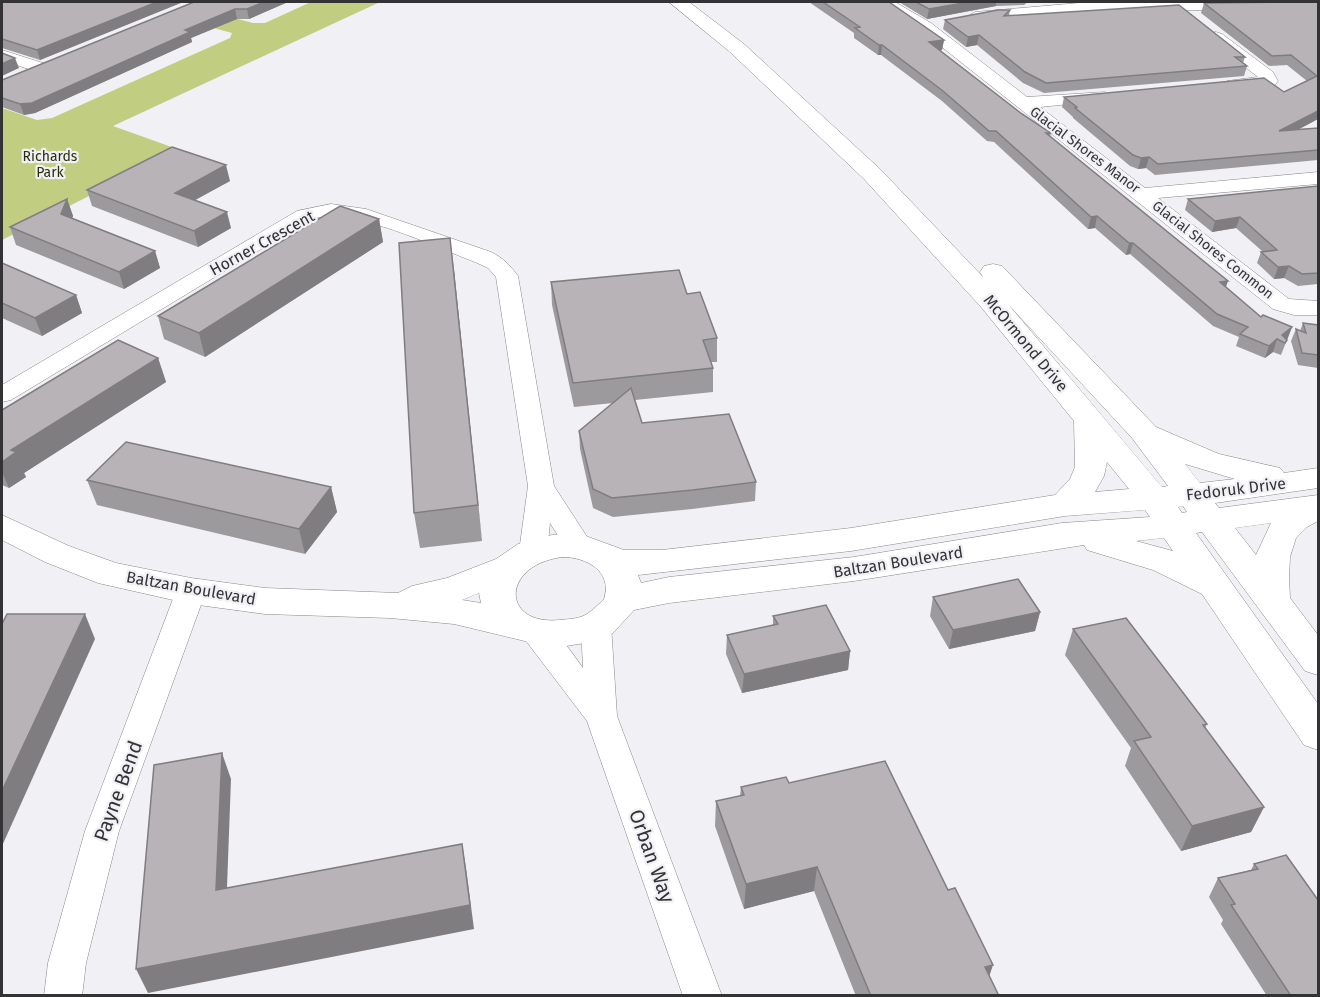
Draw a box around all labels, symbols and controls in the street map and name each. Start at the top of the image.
street label: Glacial Shores Manor [1027,103,1144,197]
park label: Richards Park [23,148,78,181]
street label: Glacial Shores Common [1149,197,1277,303]
street label: Horner Crescent [206,206,318,280]
street label: McOrmond Drive [980,291,1072,395]
street label: Fedoruk Drive [1185,473,1287,505]
street label: Baltzan Boulevard [832,542,964,582]
street label: Baltzan Boulevard [125,567,257,609]
street label: Payne Bend [89,737,147,845]
street label: Orban Way [624,806,680,906]

